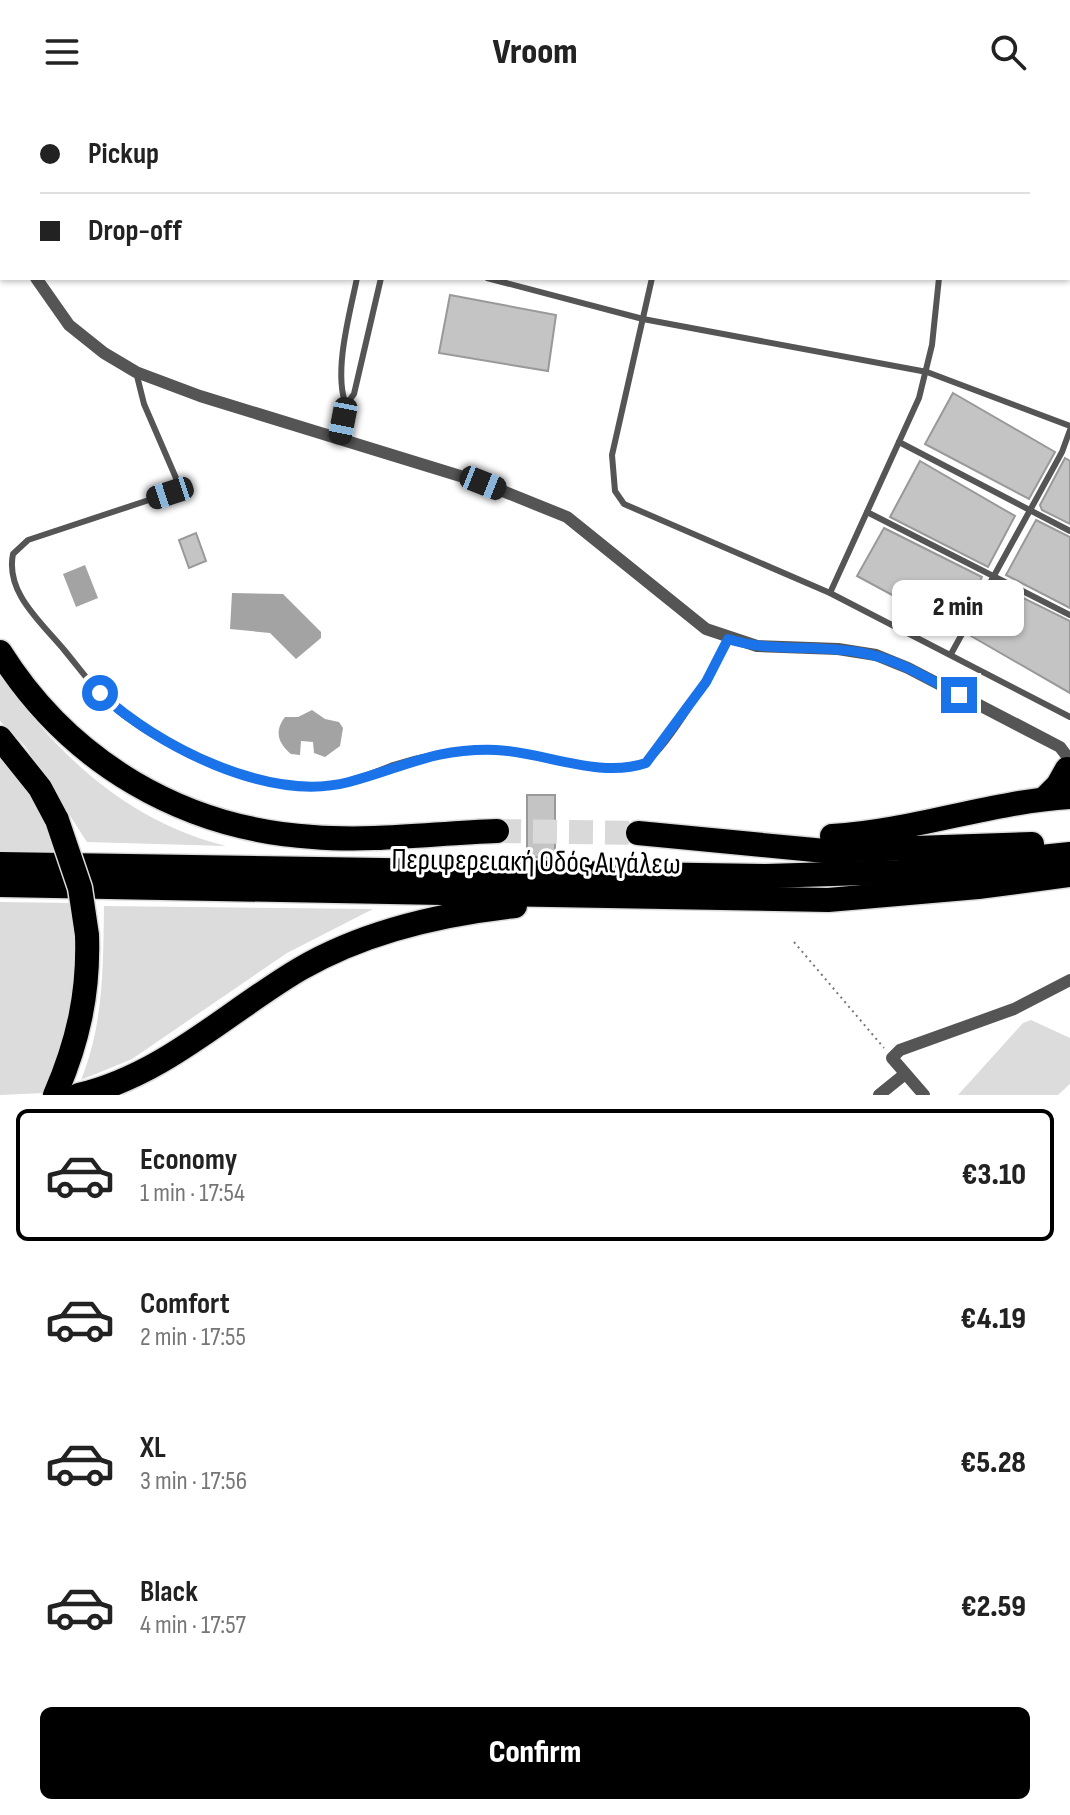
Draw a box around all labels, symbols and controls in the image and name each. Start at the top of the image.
icon: menu [40,30,84,74]
icon: search [986,30,1030,74]
text: Vroom [493,31,577,74]
text: Pickup [88,136,159,172]
text: Drop-off [88,213,182,249]
car [327,395,359,447]
car [456,463,510,503]
car [143,474,197,512]
callout: 2 min [893,579,1025,635]
text: 2 min [933,592,983,623]
route start [82,675,118,711]
route end [941,677,977,713]
street label: Περιφερειακή Οδός Αιγάλεω [391,841,681,883]
icon: car [44,1139,116,1211]
text: Economy [140,1142,237,1178]
text: €3.10 [962,1157,1026,1193]
text: 1 min · 17:54 [140,1178,245,1209]
icon: car [44,1283,116,1355]
text: Comfort [140,1286,230,1322]
text: €4.19 [961,1301,1026,1337]
text: 2 min · 17:55 [140,1322,246,1353]
icon: car [44,1427,116,1499]
text: XL [140,1430,166,1466]
text: €5.28 [961,1445,1026,1481]
text: 3 min · 17:56 [140,1466,247,1497]
icon: car [44,1571,116,1643]
text: Black [140,1574,198,1610]
text: €2.59 [961,1589,1026,1625]
text: 4 min · 17:57 [140,1610,246,1641]
button: Confirm [40,1707,1030,1799]

